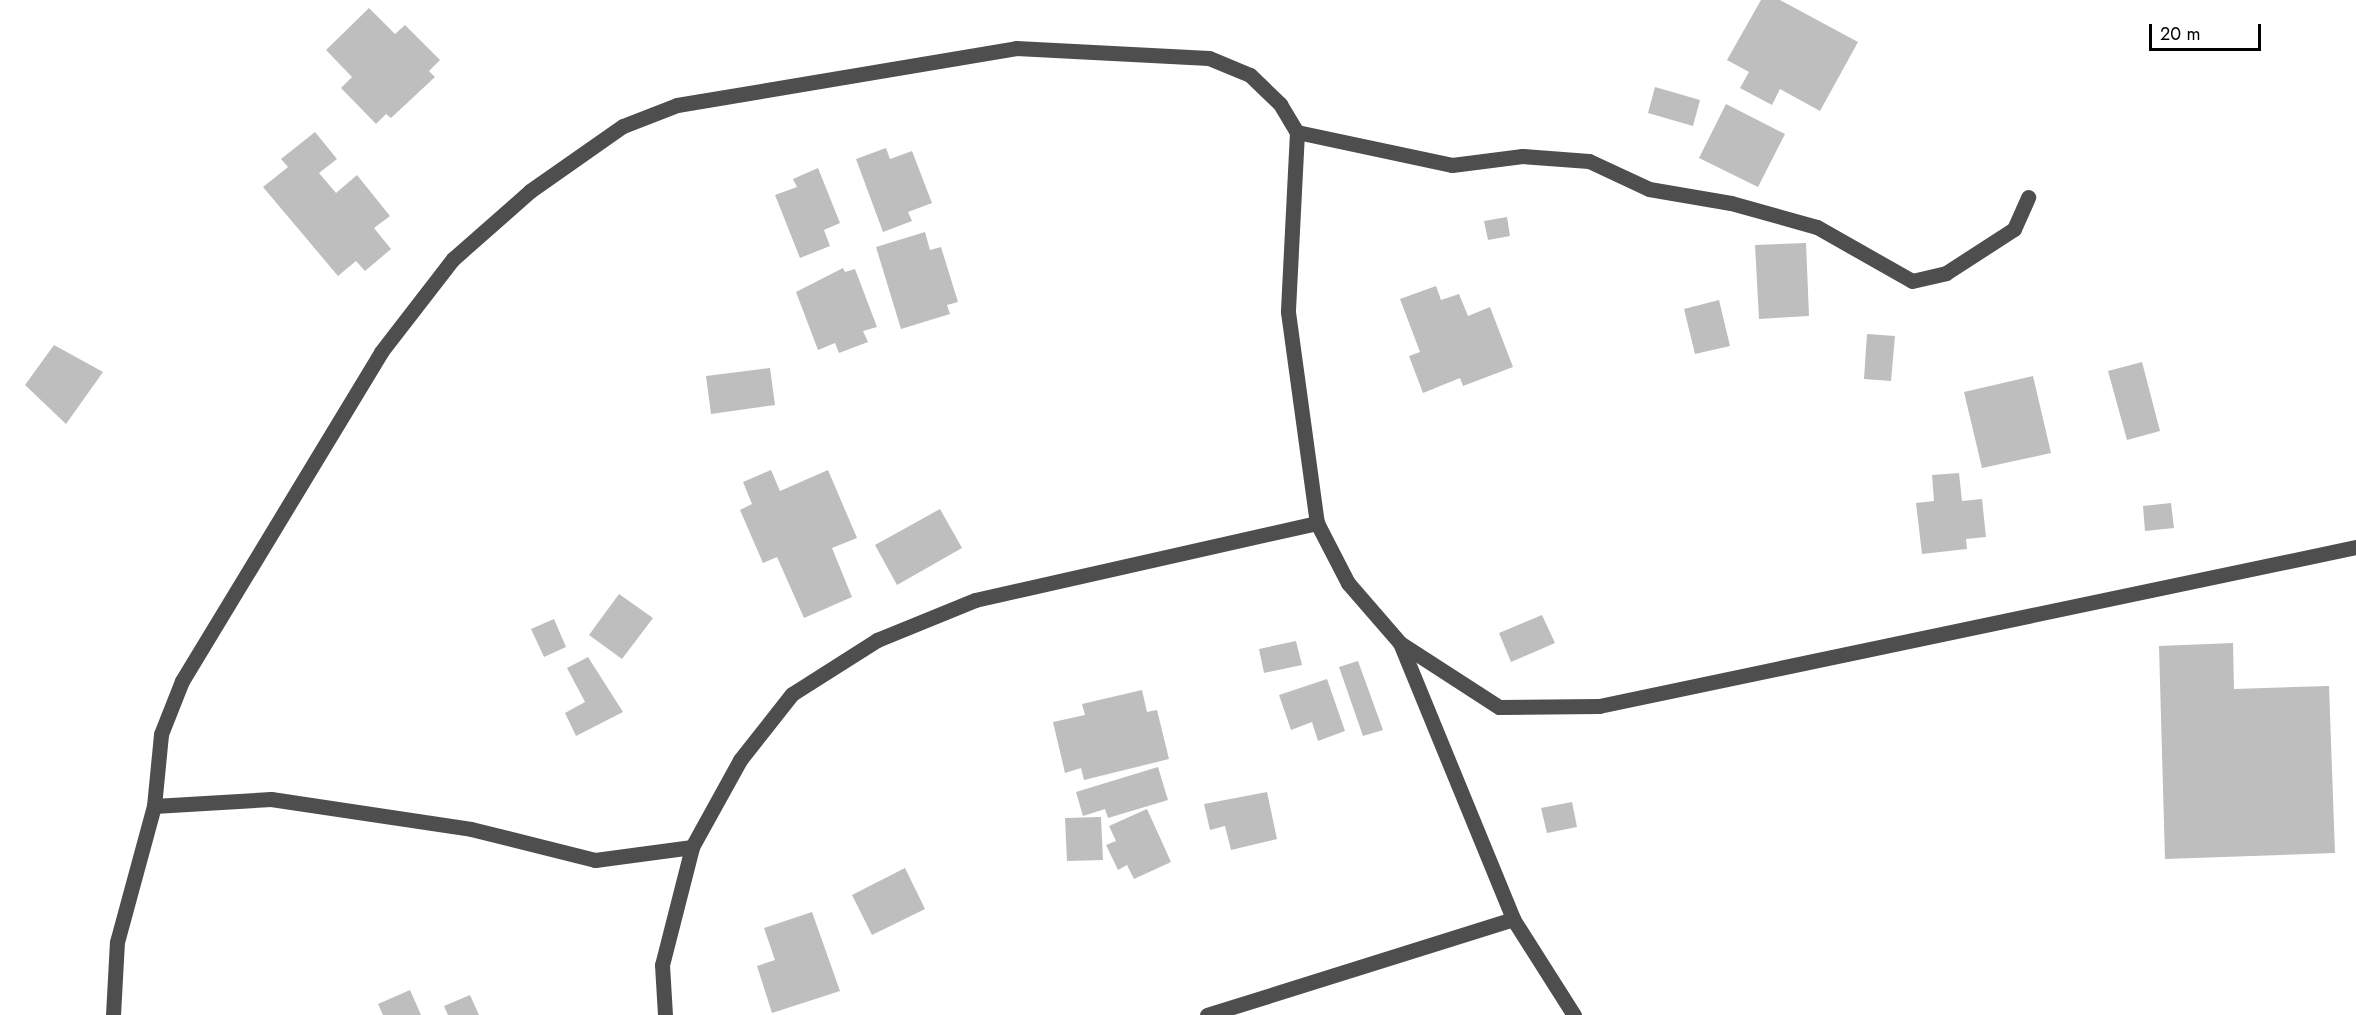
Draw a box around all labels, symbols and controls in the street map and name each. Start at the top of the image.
scale bar [2152,12,2264,50]
text: 20 m [2160,21,2200,47]

